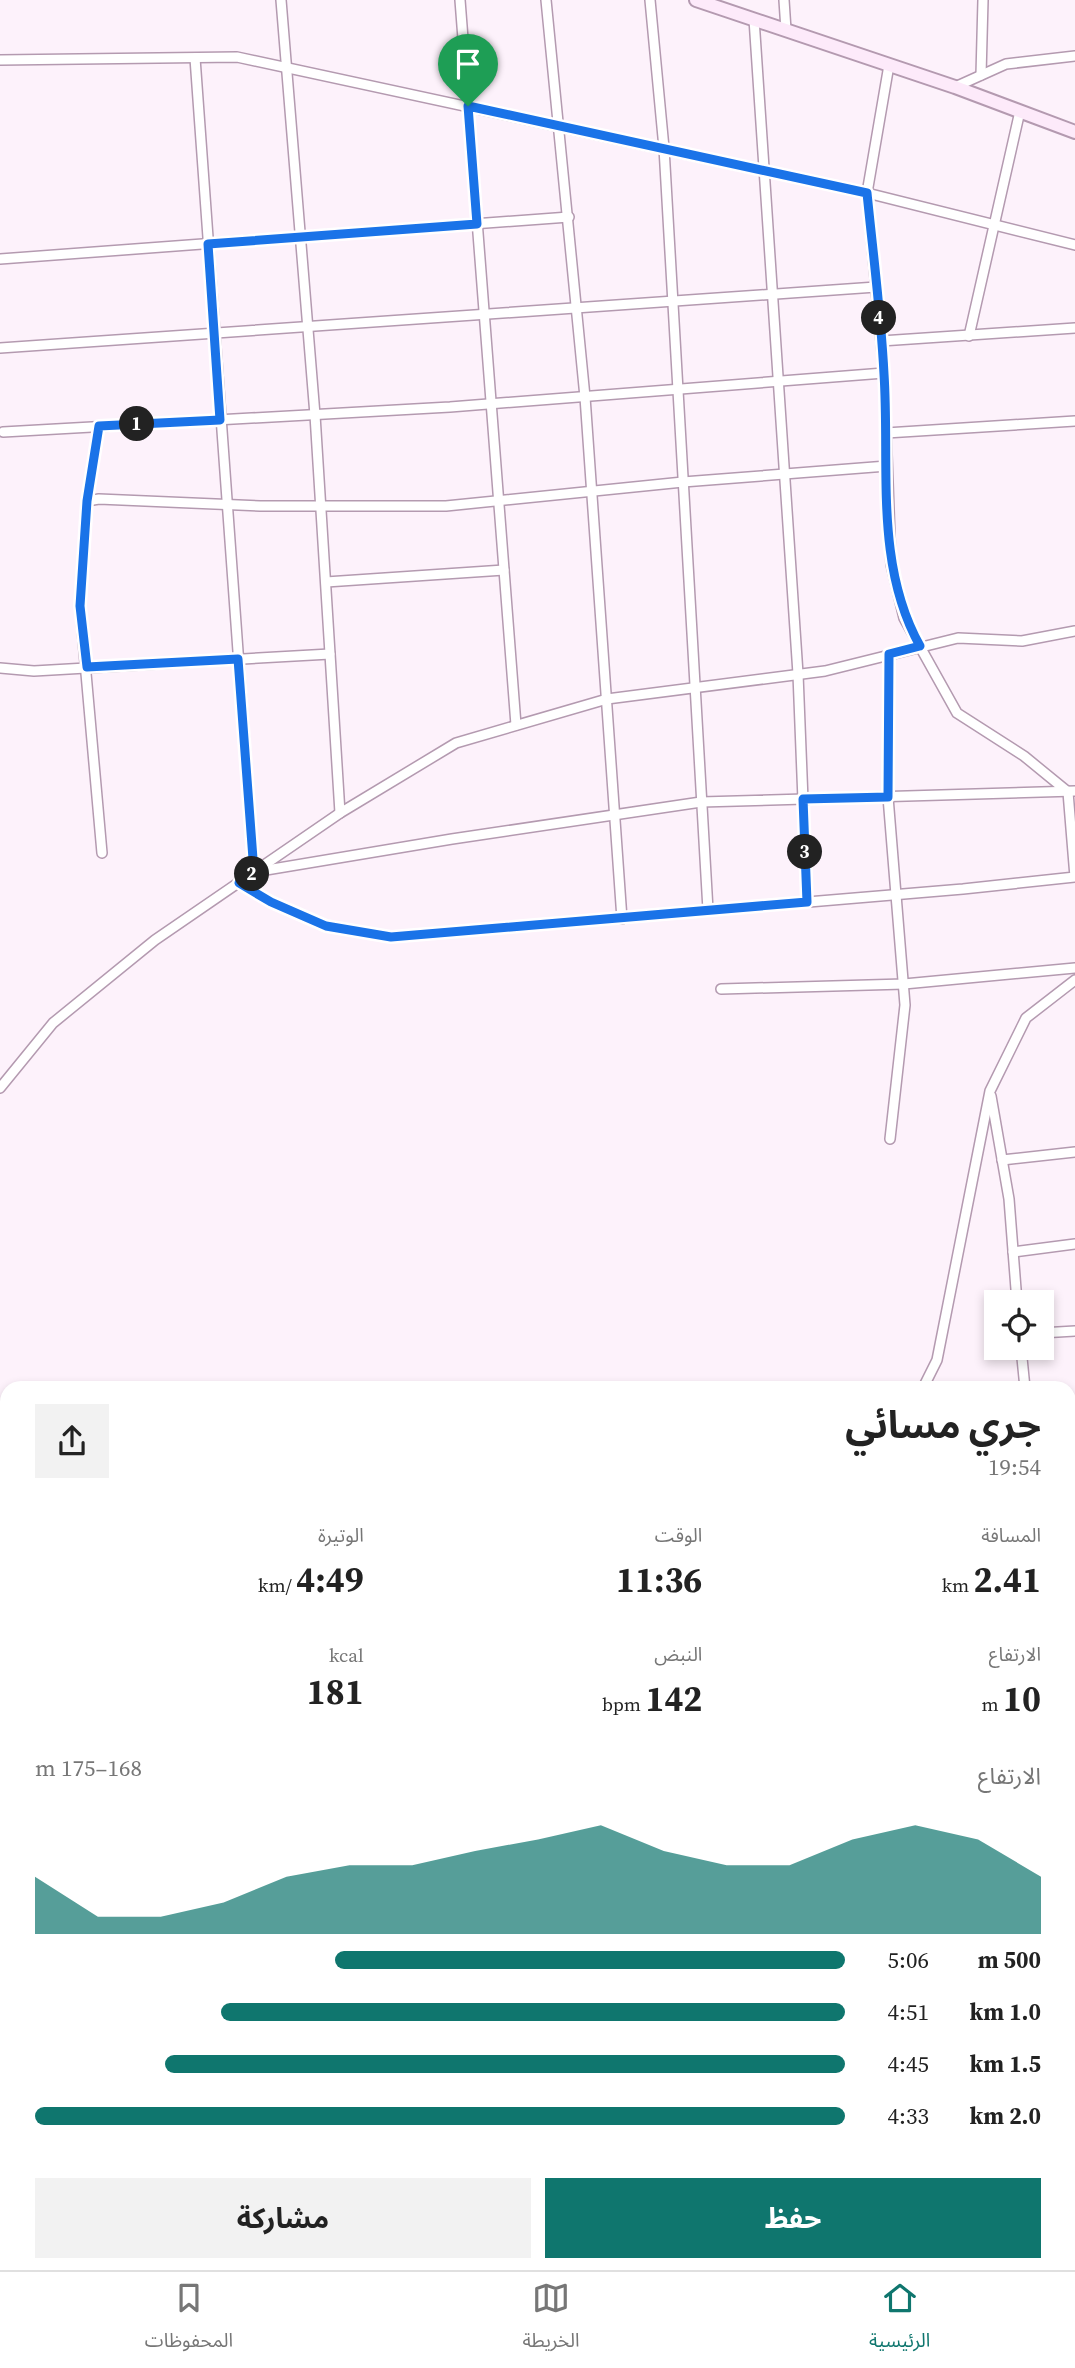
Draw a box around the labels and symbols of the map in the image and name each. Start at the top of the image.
pin [438,34,498,106]
pin: 4 [862,300,896,336]
pin: 1 [120,406,154,442]
pin: 3 [788,834,822,870]
pin: 2 [234,856,270,892]

